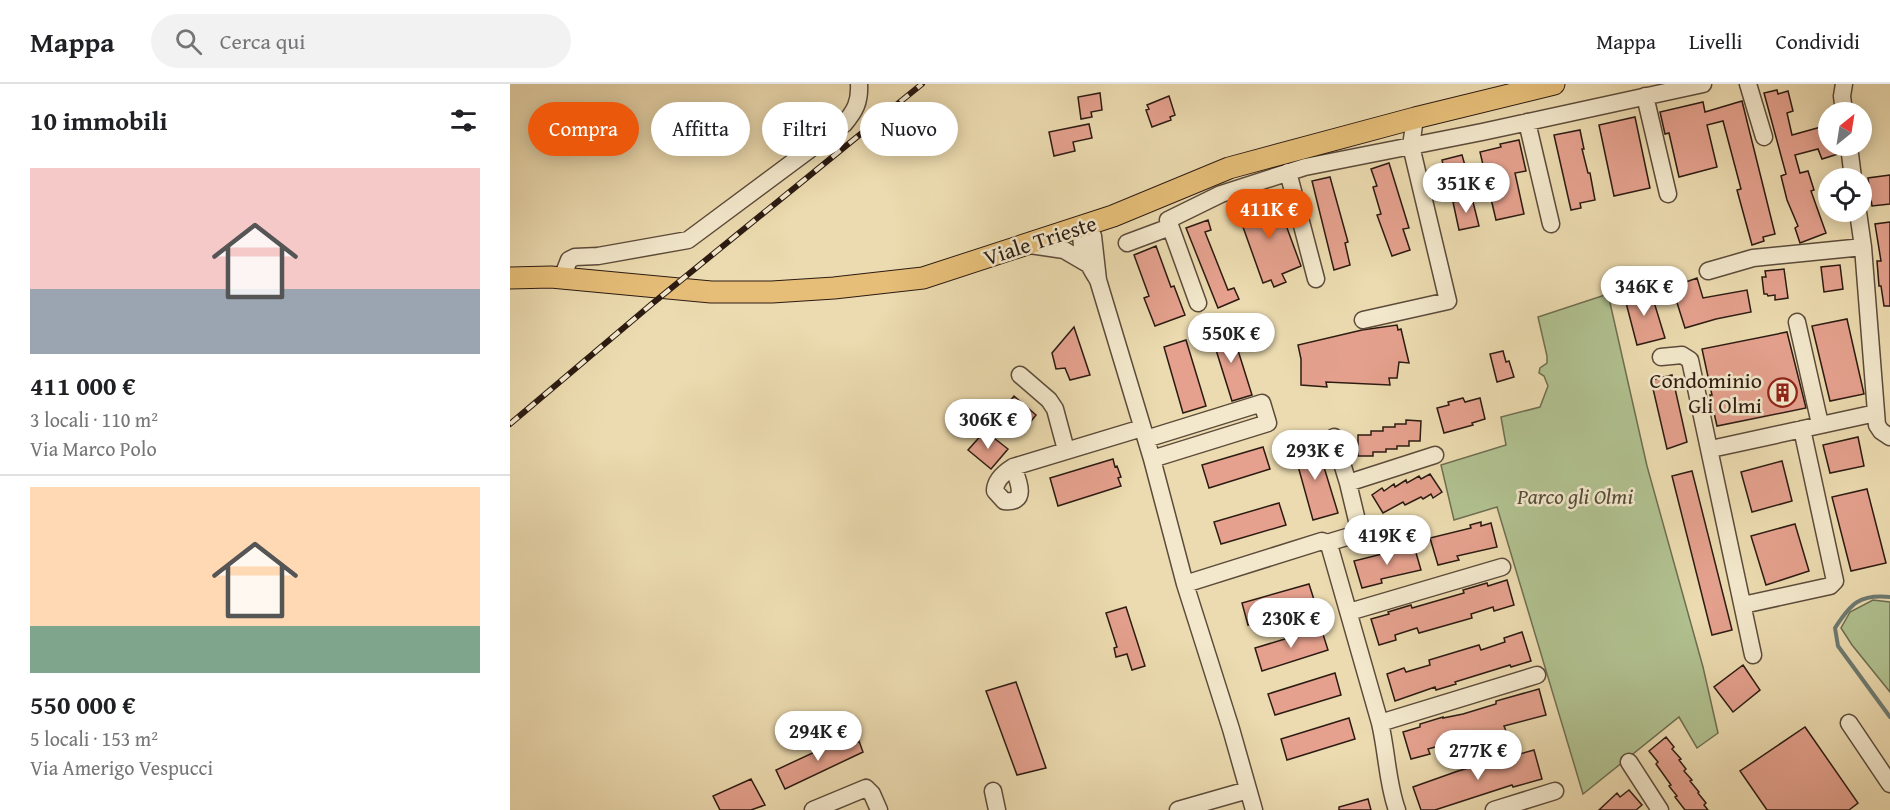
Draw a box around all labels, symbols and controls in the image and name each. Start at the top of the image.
search box [151,14,571,68]
text: Mappa [30,21,115,62]
icon: search [172,25,205,58]
text: Cerca qui [220,25,305,57]
text: Mappa [1596,26,1656,57]
text: Livelli [1689,26,1743,57]
text: Condividi [1776,26,1860,57]
text: 10 immobili [30,101,168,140]
chip: Compra [528,102,639,156]
chip: Affitta [651,102,750,156]
chip: Filtri [762,102,848,156]
chip: Nuovo [860,102,958,156]
north arrow [1818,102,1872,156]
map controls [1818,102,1872,222]
icon: filters [447,104,480,137]
pin: 351K € [1417,163,1515,214]
text: 351K € [1437,168,1495,197]
button: locate [1818,168,1872,222]
pin: 411K € [1220,189,1318,240]
text: 411K € [1240,194,1298,223]
icon: home [201,207,309,315]
street label: Viale Trieste [979,207,1101,273]
pin: 346K € [1595,266,1693,317]
text: 346K € [1615,271,1673,300]
pin: 550K € [1182,313,1280,364]
text: 550K € [1202,318,1260,347]
place label: Condominio Gli Olmi [1650,364,1762,421]
text: 411 000 € [30,366,136,405]
building icon: Condominio Gli Olmi [1767,377,1799,409]
pin: 306K € [939,399,1037,450]
text: 306K € [959,404,1017,433]
text: 3 locali · 110 m² [30,405,158,434]
pin: 293K € [1266,430,1364,481]
text: Via Marco Polo [30,434,157,463]
text: 293K € [1286,435,1344,464]
park label: Parco gli Olmi [1516,480,1633,512]
pin: 419K € [1338,515,1436,566]
text: 419K € [1358,520,1416,549]
icon: home [201,526,309,634]
pin: 230K € [1242,598,1340,649]
text: 230K € [1262,603,1320,632]
text: 550 000 € [30,685,136,724]
pin: 294K € [769,711,867,762]
text: 294K € [789,716,847,745]
text: 5 locali · 153 m² [30,724,158,753]
pin: 277K € [1429,730,1527,781]
text: 277K € [1449,735,1507,764]
text: Via Amerigo Vespucci [30,753,213,782]

